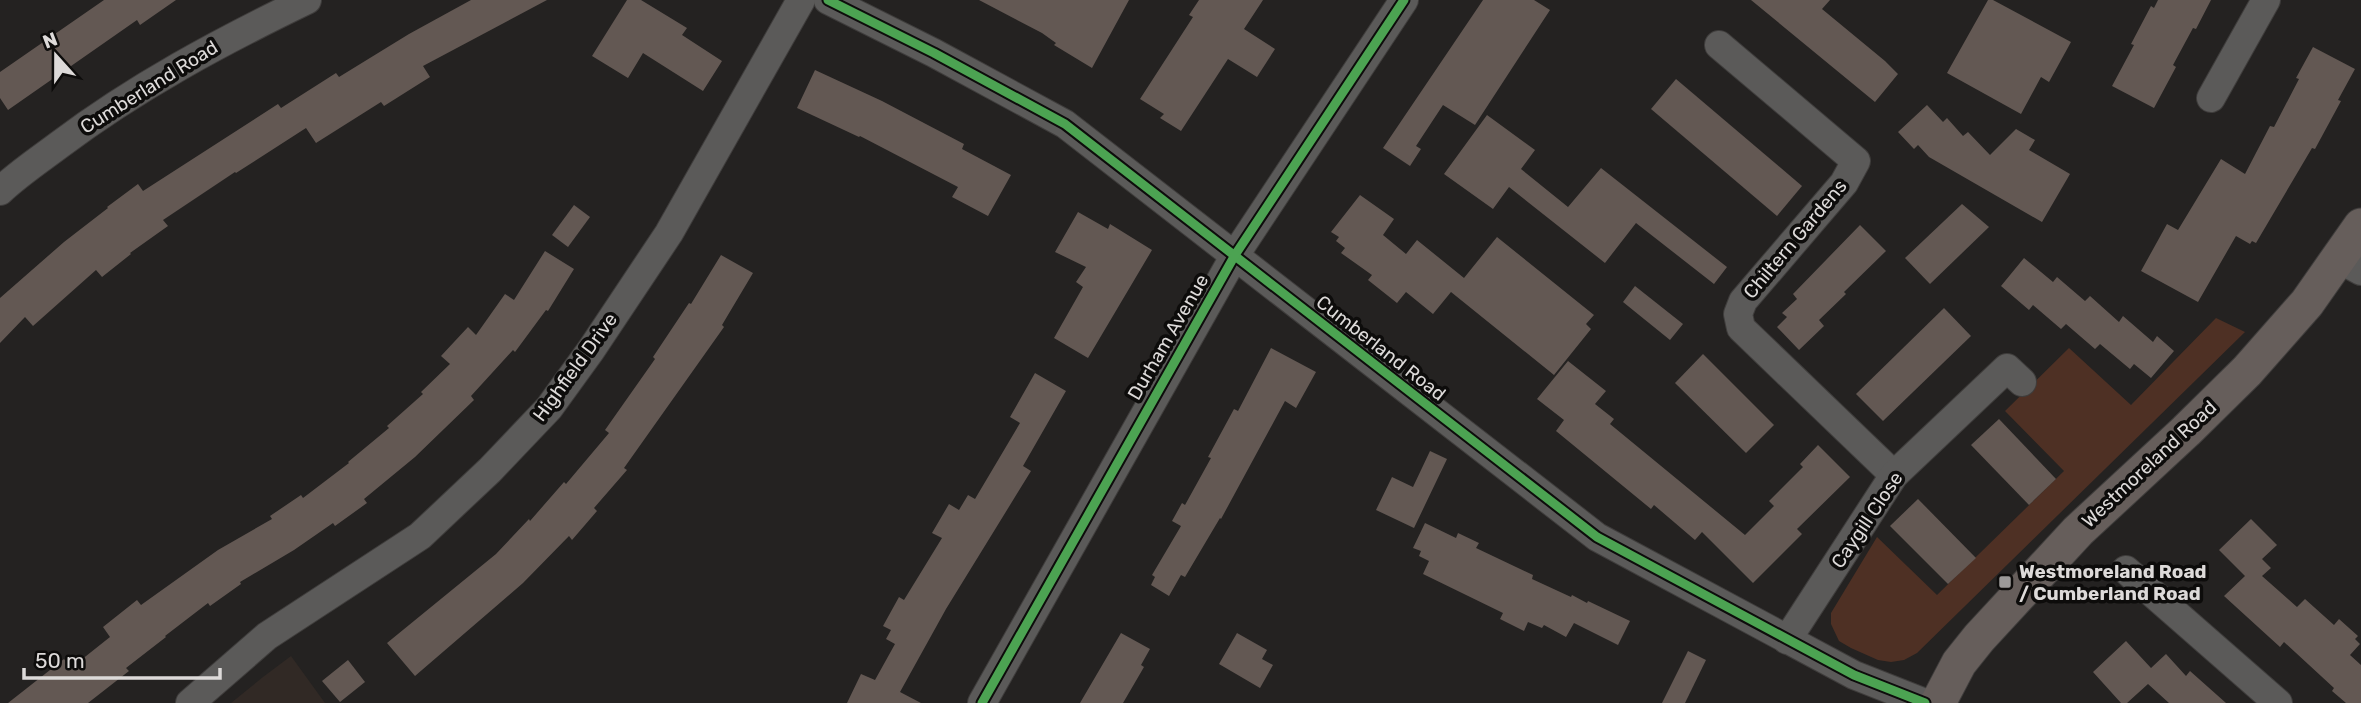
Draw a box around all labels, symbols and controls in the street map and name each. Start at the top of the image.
north arrow [21,21,91,91]
text: N [40,27,61,54]
street label: Cumberland Road [76,35,222,139]
street label: Chiltern Gardens [1738,175,1852,303]
street label: Durham Avenue [1123,270,1213,404]
street label: Cumberland Road [1312,290,1450,406]
street label: Highfield Drive [528,308,622,426]
street label: Westmoreland Road [2077,396,2221,532]
street label: Caygill Close [1826,467,1908,573]
place label: Westmoreland Road / Cumberland Road [2019,560,2207,605]
marker: Westmoreland Road / Cumberland Road [1997,574,2013,590]
scale bar [24,636,220,680]
text: 50 m [35,648,85,673]

